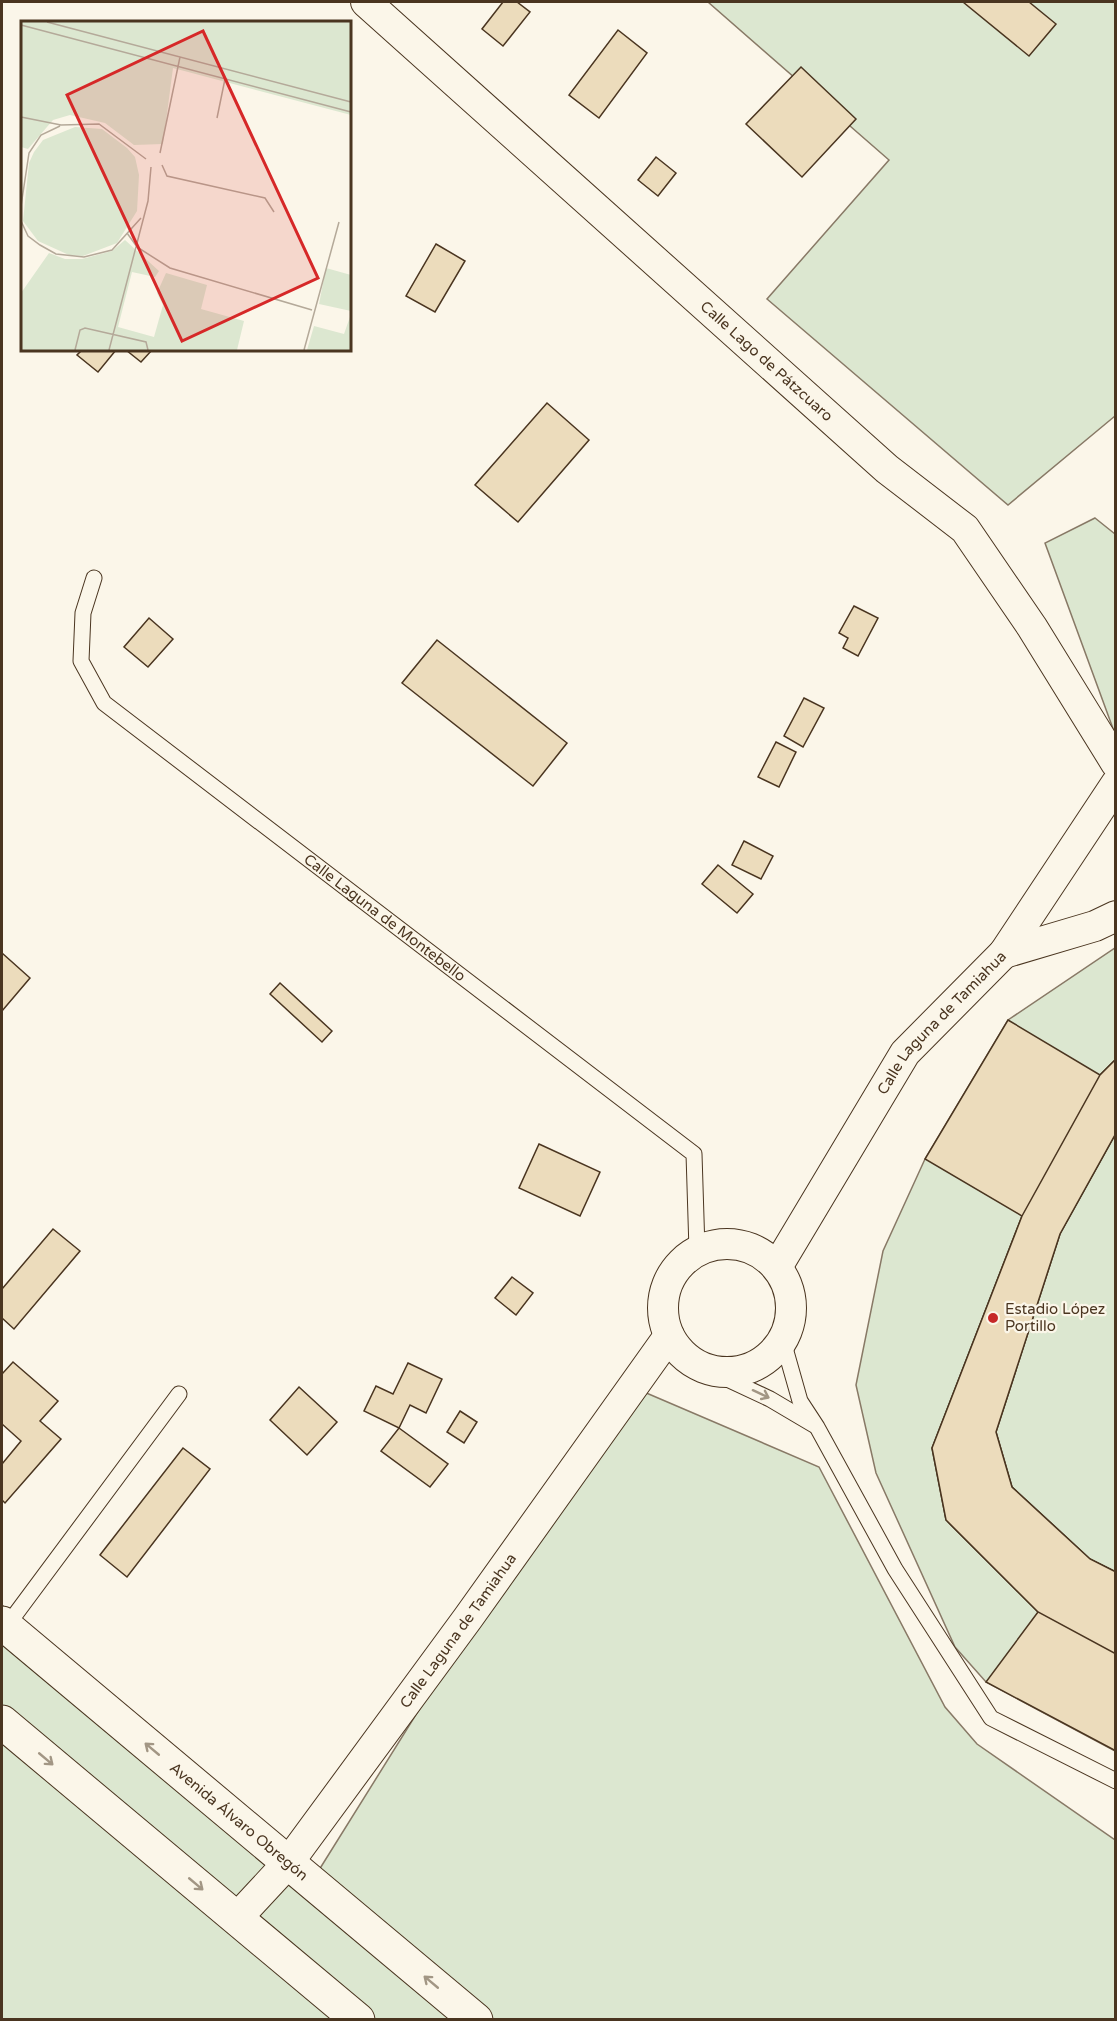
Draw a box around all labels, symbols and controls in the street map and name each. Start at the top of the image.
inset map [21,21,351,351]
street label: Calle Lago de Pátzcuaro [697,297,837,425]
street label: Calle Laguna de Montebello [300,850,469,985]
street label: Calle Laguna de Tamiahua [873,947,1010,1098]
place label: Estadio López Portillo [1005,1300,1105,1335]
marker: Estadio López Portillo [986,1311,1000,1325]
one-way arrow [752,1389,770,1401]
street label: Calle Laguna de Tamiahua [396,1550,520,1712]
one-way arrow [144,1743,160,1756]
one-way arrow [38,1753,54,1766]
street label: Avenida Álvaro Obregón [166,1758,312,1884]
one-way arrow [188,1877,203,1891]
one-way arrow [424,1975,439,1989]

